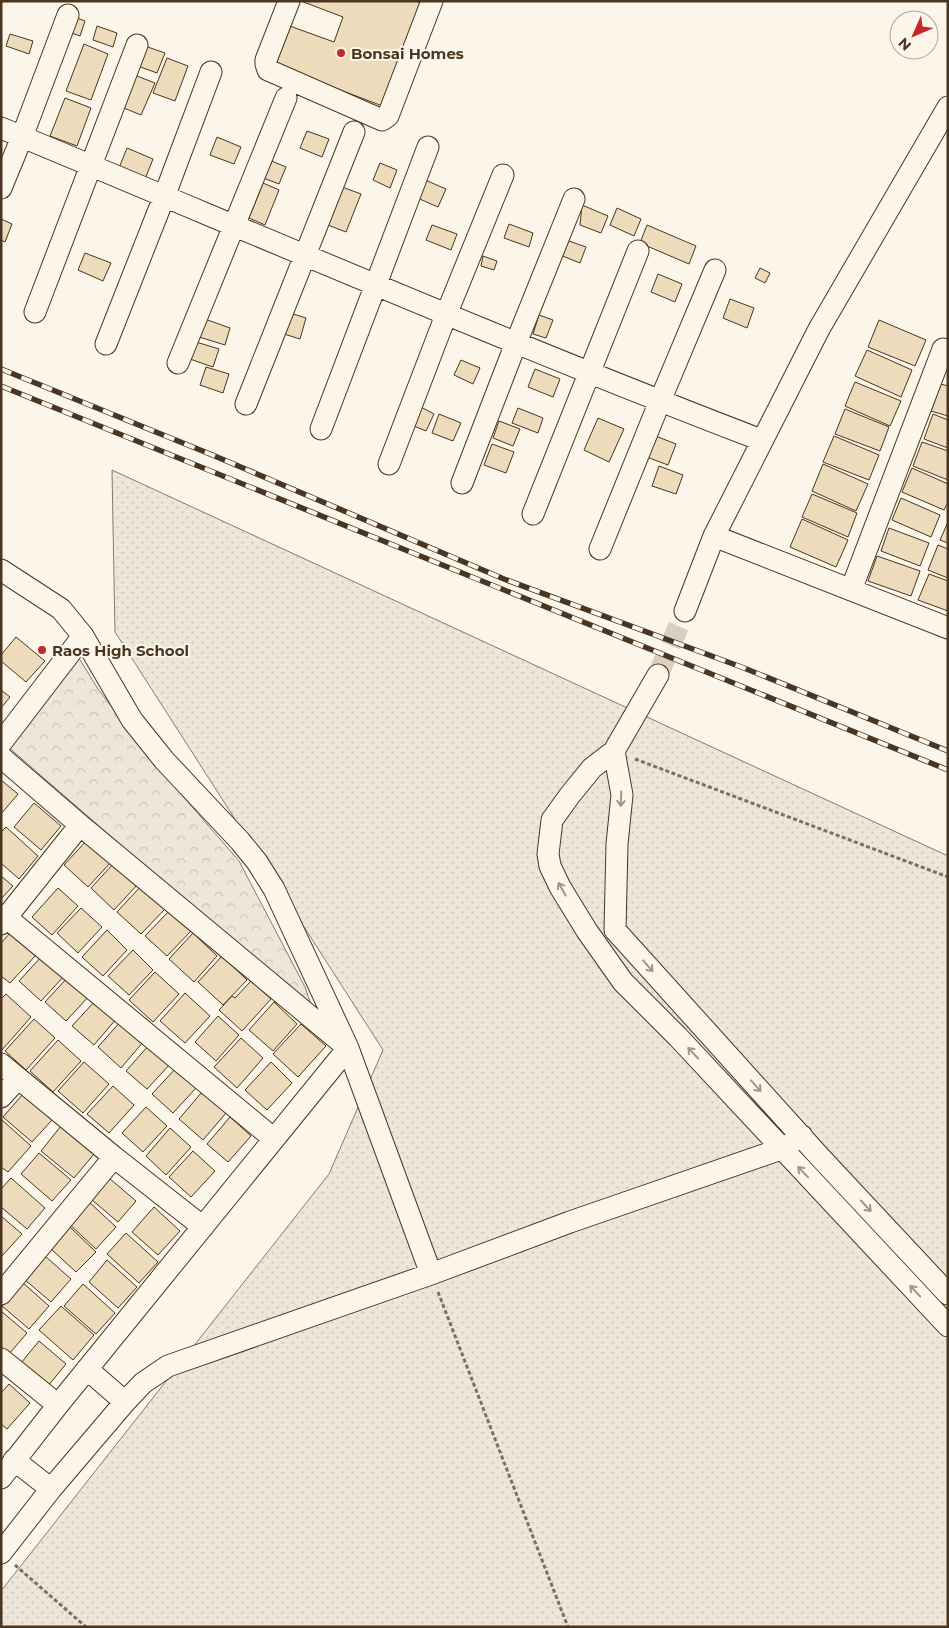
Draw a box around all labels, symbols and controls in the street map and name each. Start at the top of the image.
north arrow [889,10,939,60]
text: N [894,34,915,55]
place label: Bonsai Homes [351,44,464,63]
marker: Bonsai Homes [335,47,347,59]
place label: Raos High School [52,641,189,660]
marker: Raos High School [36,644,48,656]
one-way arrow [617,791,626,807]
one-way arrow [556,882,566,897]
one-way arrow [642,959,653,972]
one-way arrow [687,1047,699,1059]
one-way arrow [751,1080,762,1093]
one-way arrow [797,1166,809,1179]
one-way arrow [860,1200,872,1213]
one-way arrow [909,1284,920,1297]

